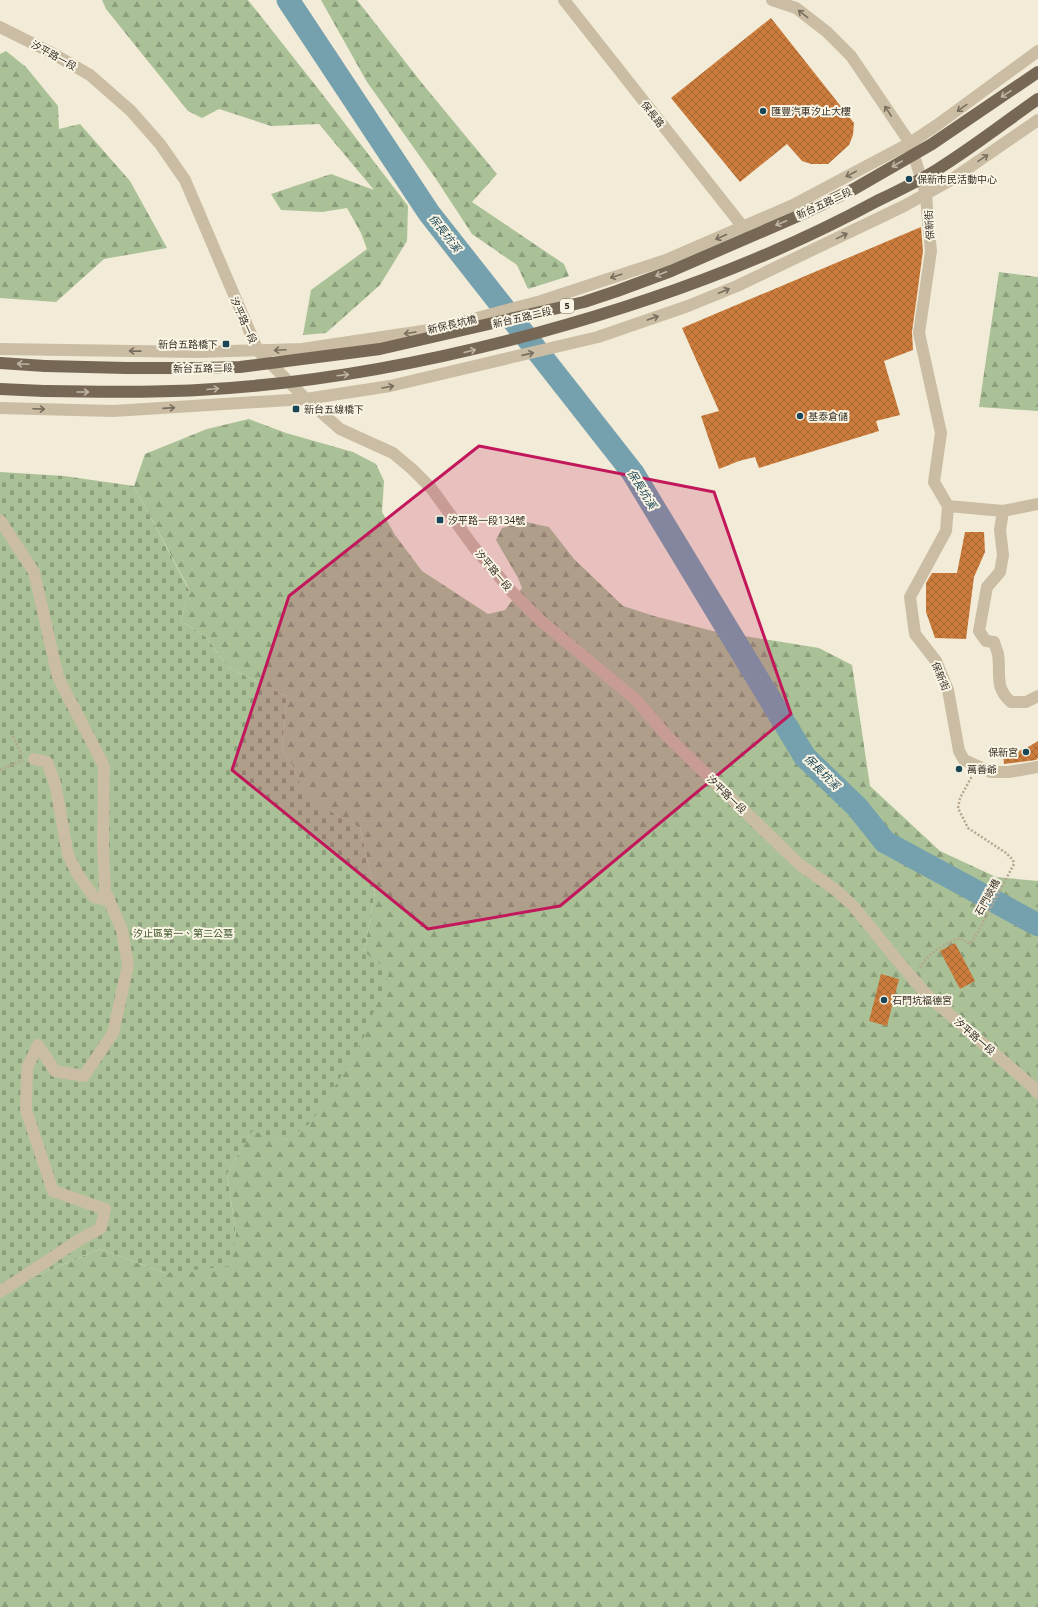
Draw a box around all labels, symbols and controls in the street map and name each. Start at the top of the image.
one-way arrow [798,10,809,18]
street label: 汐平路一段 [29,37,79,73]
one-way arrow [1001,90,1012,98]
street label: 保長路 [638,98,668,130]
place label: 匯豐汽車汐止大樓 [771,104,851,118]
one-way arrow [957,104,968,112]
one-way arrow [884,105,892,116]
marker: 匯豐汽車汐止大樓 [758,106,768,116]
one-way arrow [977,154,988,162]
one-way arrow [891,161,903,169]
one-way arrow [845,171,857,179]
place label: 保新市民活動中心 [917,172,997,186]
marker: 保新市民活動中心 [904,174,914,184]
street label: 新台五路二段 [794,184,854,222]
street label: 保新街 [921,210,937,240]
water label: 保長坑溪 [426,211,466,256]
one-way arrow [775,220,787,227]
one-way arrow [835,232,847,239]
one-way arrow [715,234,727,241]
one-way arrow [656,271,668,279]
one-way arrow [610,273,622,281]
one-way arrow [718,287,730,295]
street label: 汐平路一段 [227,294,261,346]
road number: 5 [560,299,574,313]
street label: 新台五路二段 [491,303,553,331]
street label: 新保長坑橋 [426,312,478,336]
one-way arrow [646,314,659,321]
one-way arrow [403,329,416,337]
place label: 新台五路橋下 [158,337,218,351]
marker: 新台五路橋下 [221,339,231,349]
one-way arrow [274,346,287,354]
one-way arrow [129,347,142,355]
one-way arrow [464,347,477,354]
one-way arrow [521,349,534,357]
street label: 新台五路二段 [173,360,233,376]
one-way arrow [17,361,30,368]
one-way arrow [336,371,349,379]
one-way arrow [381,382,394,390]
one-way arrow [206,385,219,392]
one-way arrow [76,388,89,396]
place label: 新台五線橋下 [304,402,364,416]
one-way arrow [162,404,175,411]
marker: 新台五線橋下 [291,404,301,414]
one-way arrow [32,405,45,413]
place label: 基泰倉儲 [808,409,848,423]
marker: 基泰倉儲 [795,411,805,421]
water label: 保長坑溪 [624,466,662,513]
place label: 汐平路一段134號 [448,513,525,527]
marker: 汐平路一段134號 [435,515,445,525]
street label: 汐平路一段 [473,546,515,594]
street label: 保新街 [929,659,953,693]
place label: 保新宮 [988,745,1018,759]
marker: 保新宮 [1021,747,1031,757]
water label: 保長坑溪 [801,751,845,794]
place label: 萬善爺 [967,762,997,776]
marker: 萬善爺 [954,764,964,774]
street label: 汐平路一段 [704,772,750,816]
street label: 石門峽橋 [971,876,1003,918]
park label: 汐止區第一、第二公墓 [133,926,233,940]
place label: 石門坑福德宮 [892,993,952,1007]
marker: 石門坑福德宮 [879,995,889,1005]
street label: 汐平路一段 [952,1014,998,1058]

